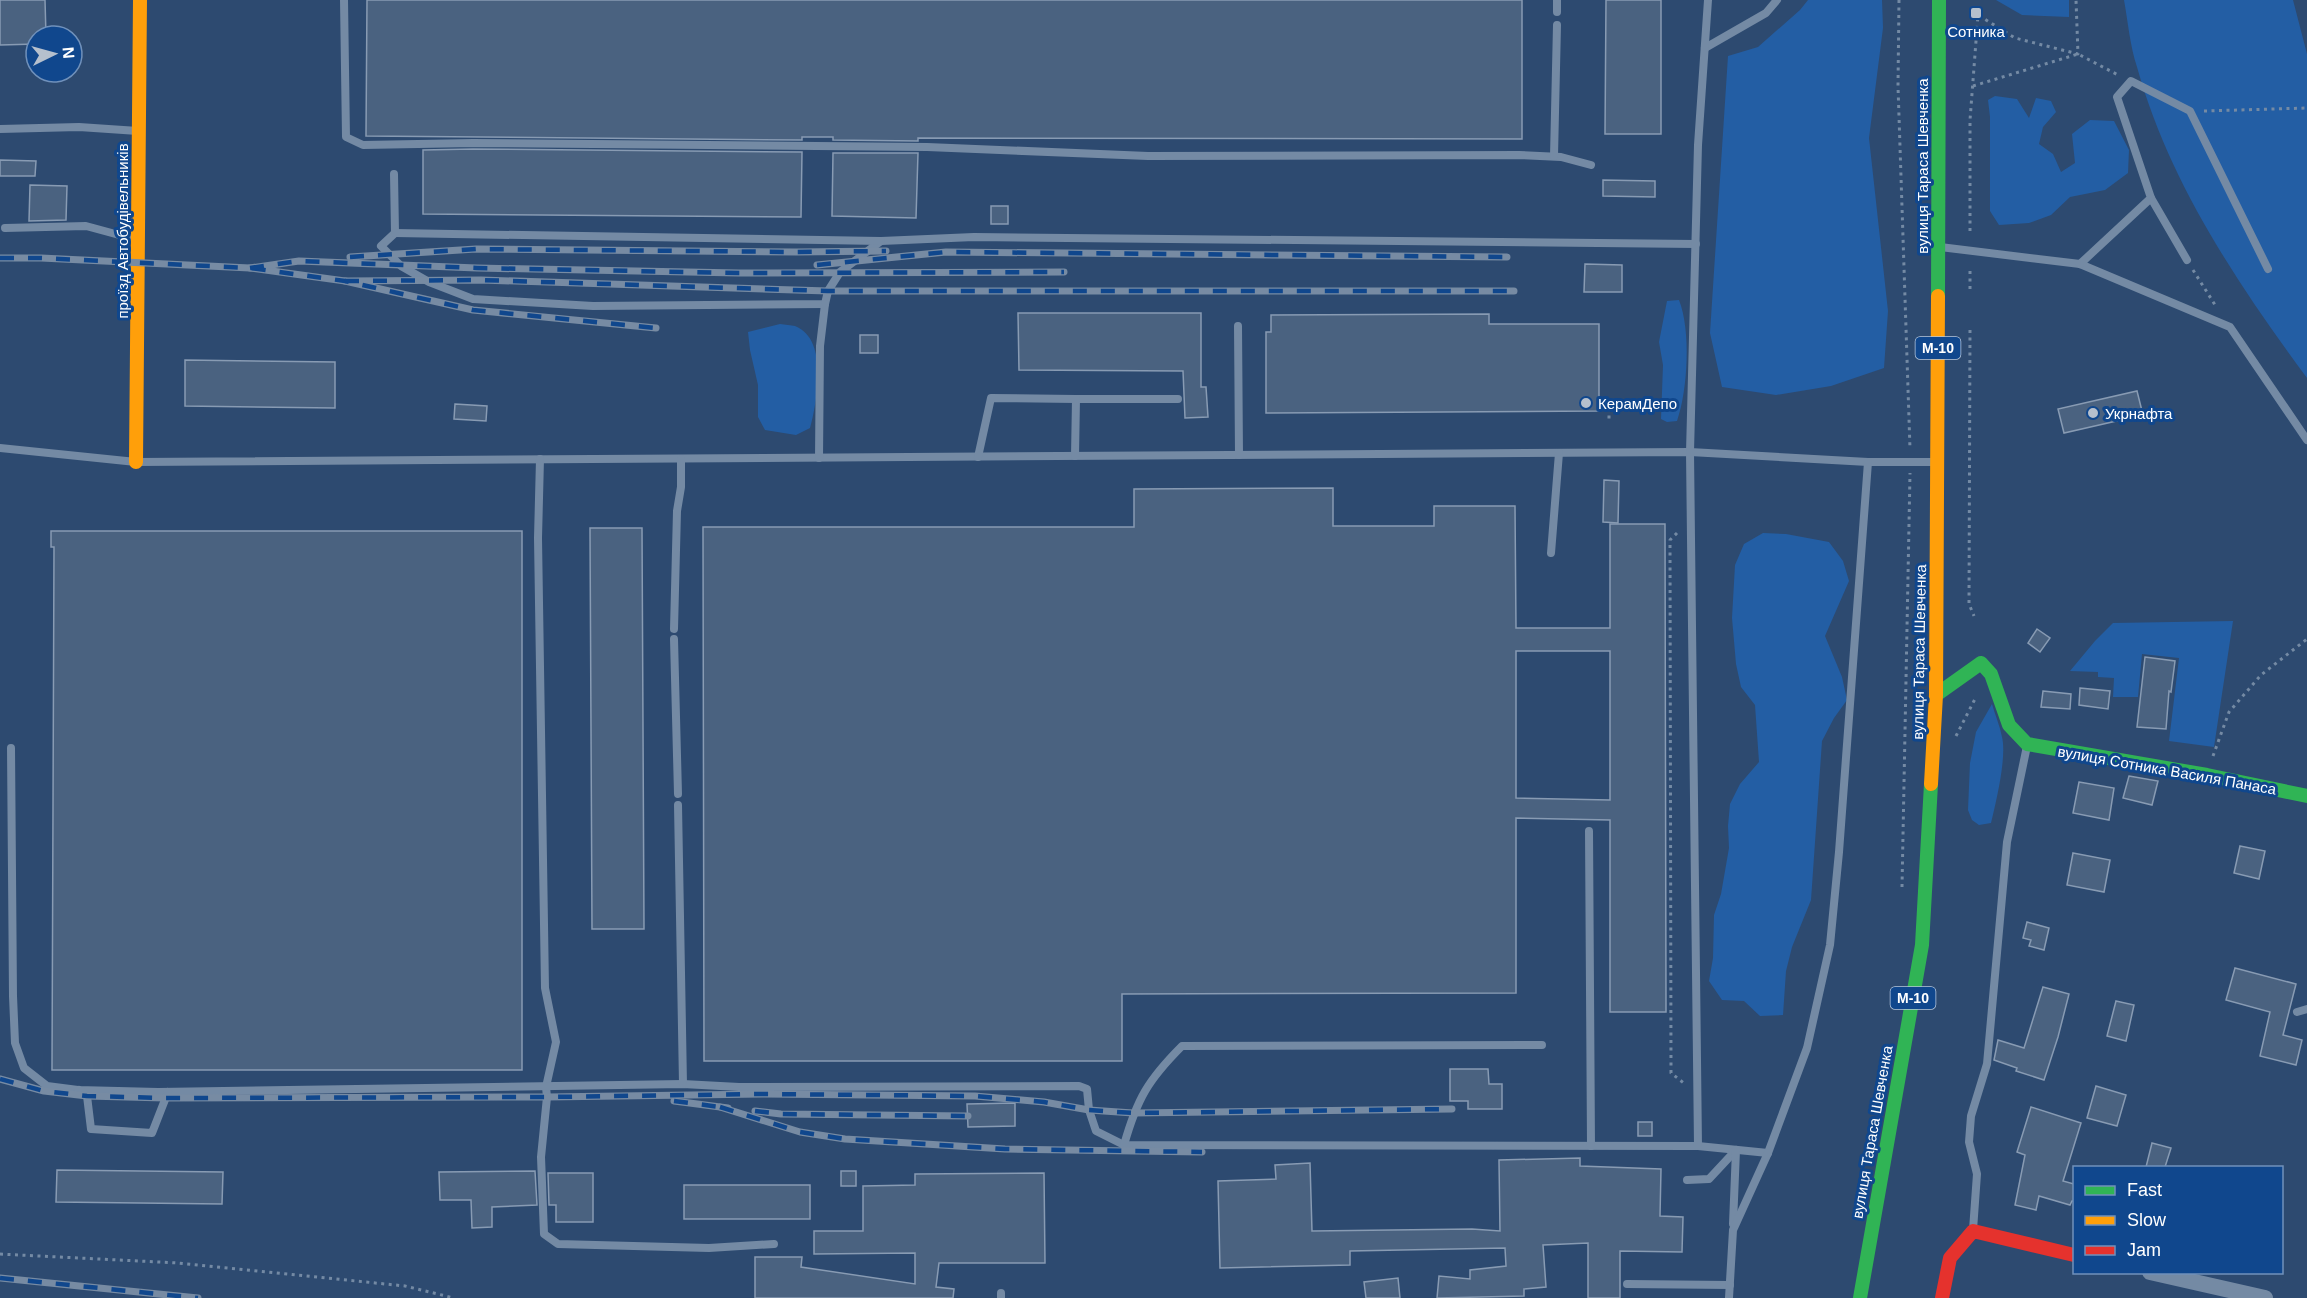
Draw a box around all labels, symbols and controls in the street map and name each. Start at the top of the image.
marker: Сотника [1969,6,1983,20]
place label: Сотника [1947,23,2005,40]
north arrow [24,24,84,84]
text: N [59,46,77,59]
street label: вулиця Тараса Шевченка [1914,78,1931,254]
street label: проїзд Автобудівельників [114,143,131,319]
road number: М-10 [1916,337,1960,359]
place label: КерамДепо [1598,395,1677,412]
marker: КерамДепо [1579,396,1593,410]
place label: Укрнафта [2105,405,2173,422]
marker: Укрнафта [2086,406,2100,420]
street label: вулиця Тараса Шевченка [1909,564,1929,740]
street label: вулиця Сотника Василя Панаса [2056,742,2278,798]
road number: М-10 [1890,987,1936,1009]
street label: вулиця Тараса Шевченка [1848,1044,1896,1220]
legend [2073,1166,2283,1274]
text: Fast [2127,1180,2162,1200]
text: Slow [2127,1210,2167,1230]
text: Jam [2127,1240,2161,1260]

